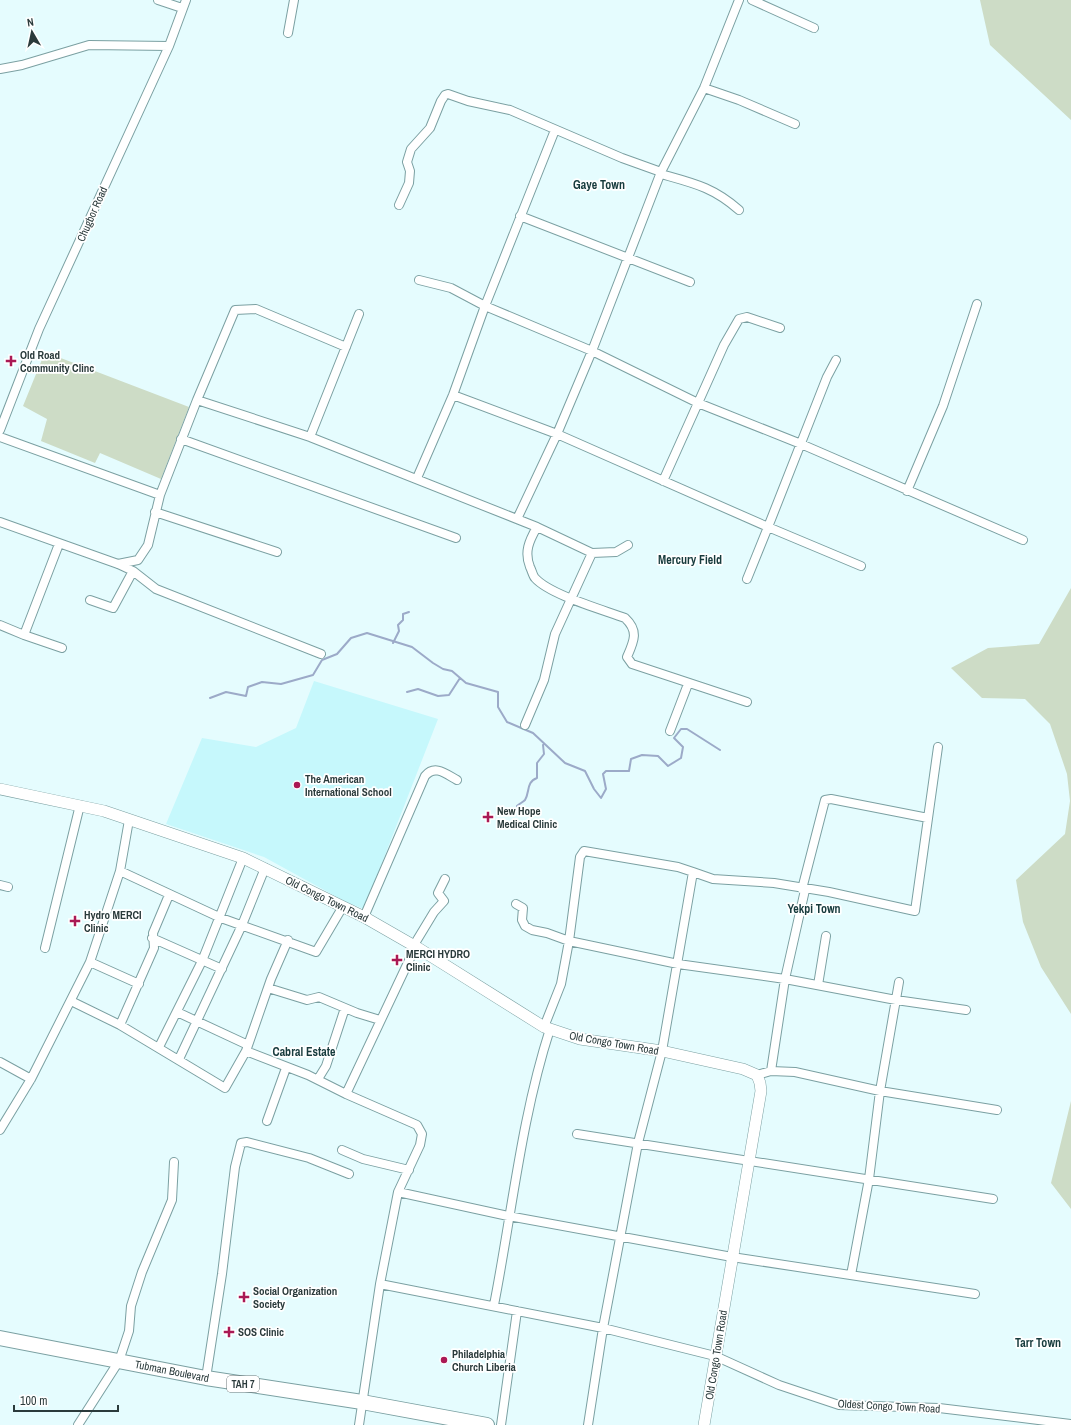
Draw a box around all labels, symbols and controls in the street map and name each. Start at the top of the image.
north arrow [12,12,52,52]
text: N [26,15,35,30]
district label: Gaye Town [573,177,625,193]
street label: Chugbor Road [74,184,110,244]
place label: Old Road Community Clinc [20,348,94,375]
marker: Old Road Community Clinc [5,355,17,367]
district label: Mercury Field [658,552,722,568]
place label: The American International School [305,772,392,799]
marker: The American International School [292,780,302,790]
place label: New Hope Medical Clinic [497,804,557,831]
marker: New Hope Medical Clinic [482,811,494,823]
street label: Old Congo Town Road [283,873,371,925]
district label: Yekpi Town [787,901,841,917]
place label: Hydro MERCI Clinic [84,908,142,935]
marker: Hydro MERCI Clinic [69,915,81,927]
place label: MERCI HYDRO Clinic [406,947,470,974]
marker: MERCI HYDRO Clinic [391,954,403,966]
street label: Old Congo Town Road [568,1028,660,1058]
district label: Cabral Estate [273,1044,336,1060]
place label: Social Organization Society [253,1284,337,1311]
marker: Social Organization Society [238,1291,250,1303]
street label: Old Congo Town Road [702,1309,730,1401]
place label: SOS Clinic [238,1325,284,1339]
marker: SOS Clinic [223,1326,235,1338]
district label: Tarr Town [1015,1335,1061,1351]
place label: Philadelphia Church Liberia [452,1347,516,1374]
marker: Philadelphia Church Liberia [439,1355,449,1365]
street label: Tubman Boulevard [134,1357,210,1385]
road number: TAH 7 [227,1376,259,1392]
scale bar [14,1387,118,1413]
text: 100 m [20,1393,47,1409]
street label: Oldest Congo Town Road [837,1396,941,1416]

